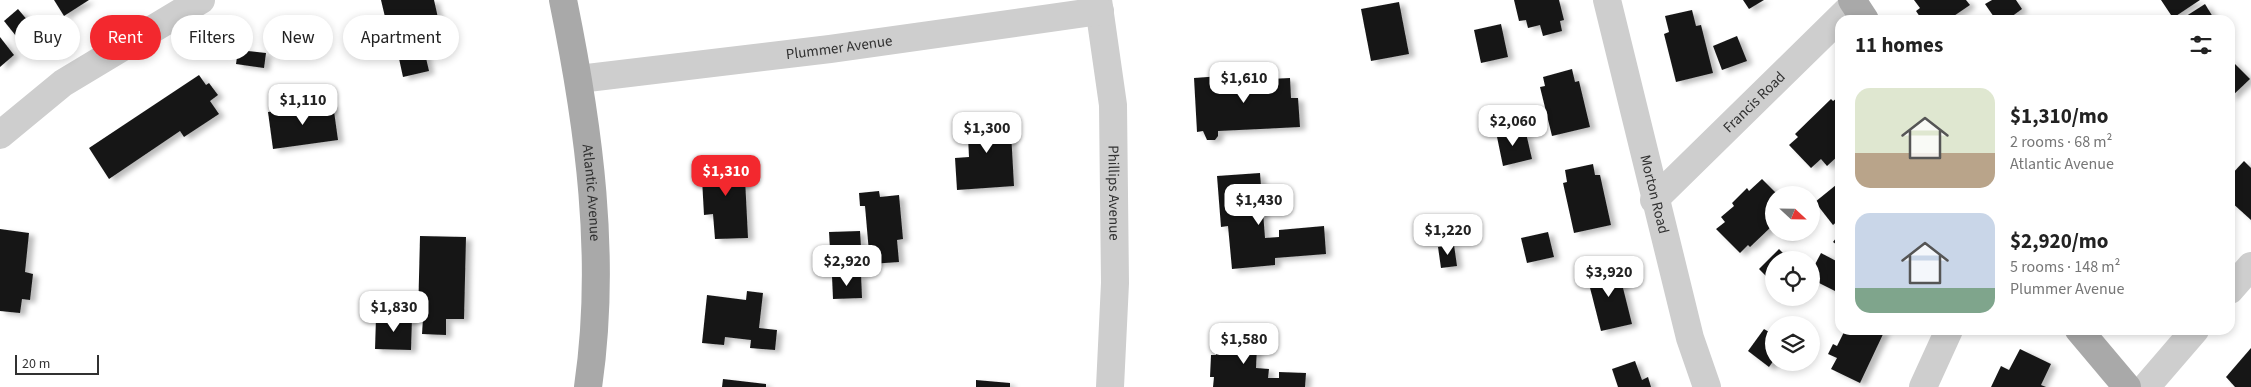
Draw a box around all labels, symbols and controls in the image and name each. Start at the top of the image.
chip: Buy [15,15,80,60]
chip: Rent [90,15,161,60]
chip: Filters [171,15,253,60]
chip: New [263,15,333,60]
chip: Apartment [343,15,459,60]
street label: Plummer Avenue [785,30,894,65]
text: 11 homes [1855,30,1943,60]
icon: filters [2187,31,2215,59]
pin: $1,610 [1203,62,1285,104]
text: $1,610 [1220,67,1268,89]
street label: Francis Road [1718,67,1790,137]
pin: $1,110 [262,84,344,126]
text: $1,110 [279,89,327,111]
text: $1,310/mo [2010,101,2109,131]
pin: $2,060 [1472,104,1554,147]
icon: home [1895,108,1955,168]
text: $2,060 [1489,110,1537,132]
pin: $1,300 [946,112,1028,154]
text: $1,300 [963,117,1011,139]
text: 2 rooms · 68 m² [2010,131,2112,153]
street label: Atlantic Avenue [577,143,606,242]
street label: Phillips Avenue [1103,145,1125,241]
street label: Morton Road [1635,153,1675,236]
text: Atlantic Avenue [2010,153,2114,175]
pin: $1,310 [685,154,767,197]
text: $1,310 [702,160,750,182]
pin: $1,430 [1218,184,1300,226]
north arrow [1765,186,1820,241]
map controls [1765,186,1820,371]
text: $1,430 [1235,189,1283,211]
pin: $1,220 [1407,214,1489,256]
text: $1,220 [1424,219,1472,241]
text: $2,920/mo [2010,226,2109,256]
icon: home [1895,233,1955,293]
pin: $2,920 [806,244,888,287]
text: $2,920 [823,250,871,272]
button: locate [1765,251,1820,306]
pin: $3,920 [1568,256,1650,298]
text: 5 rooms · 148 m² [2010,256,2120,278]
text: $3,920 [1585,261,1633,283]
text: Plummer Avenue [2010,278,2124,300]
pin: $1,830 [353,290,435,333]
text: $1,830 [370,296,418,318]
button: layers [1765,316,1820,371]
pin: $1,580 [1203,322,1285,365]
text: $1,580 [1220,328,1268,350]
scale bar [15,352,99,375]
text: 20 m [22,354,50,374]

